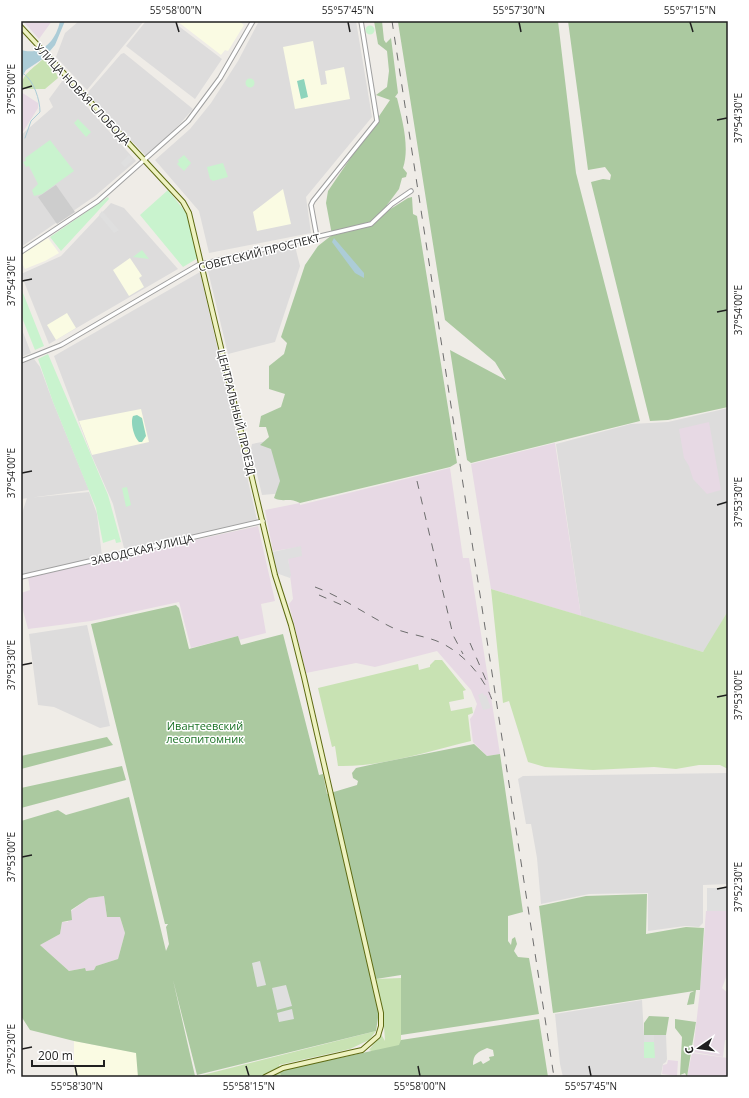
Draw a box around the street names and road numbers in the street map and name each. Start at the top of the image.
street label: УЛИЦА НОВАЯ СЛОБОДА [32,40,134,148]
street label: СОВЕТСКИЙ ПРОСПЕКТ [197,230,321,274]
street label: ЦЕНТРАЛЬНЫЙ ПРОЕЗД [214,348,260,477]
street label: ЗАВОДСКАЯ УЛИЦА [89,530,195,568]

